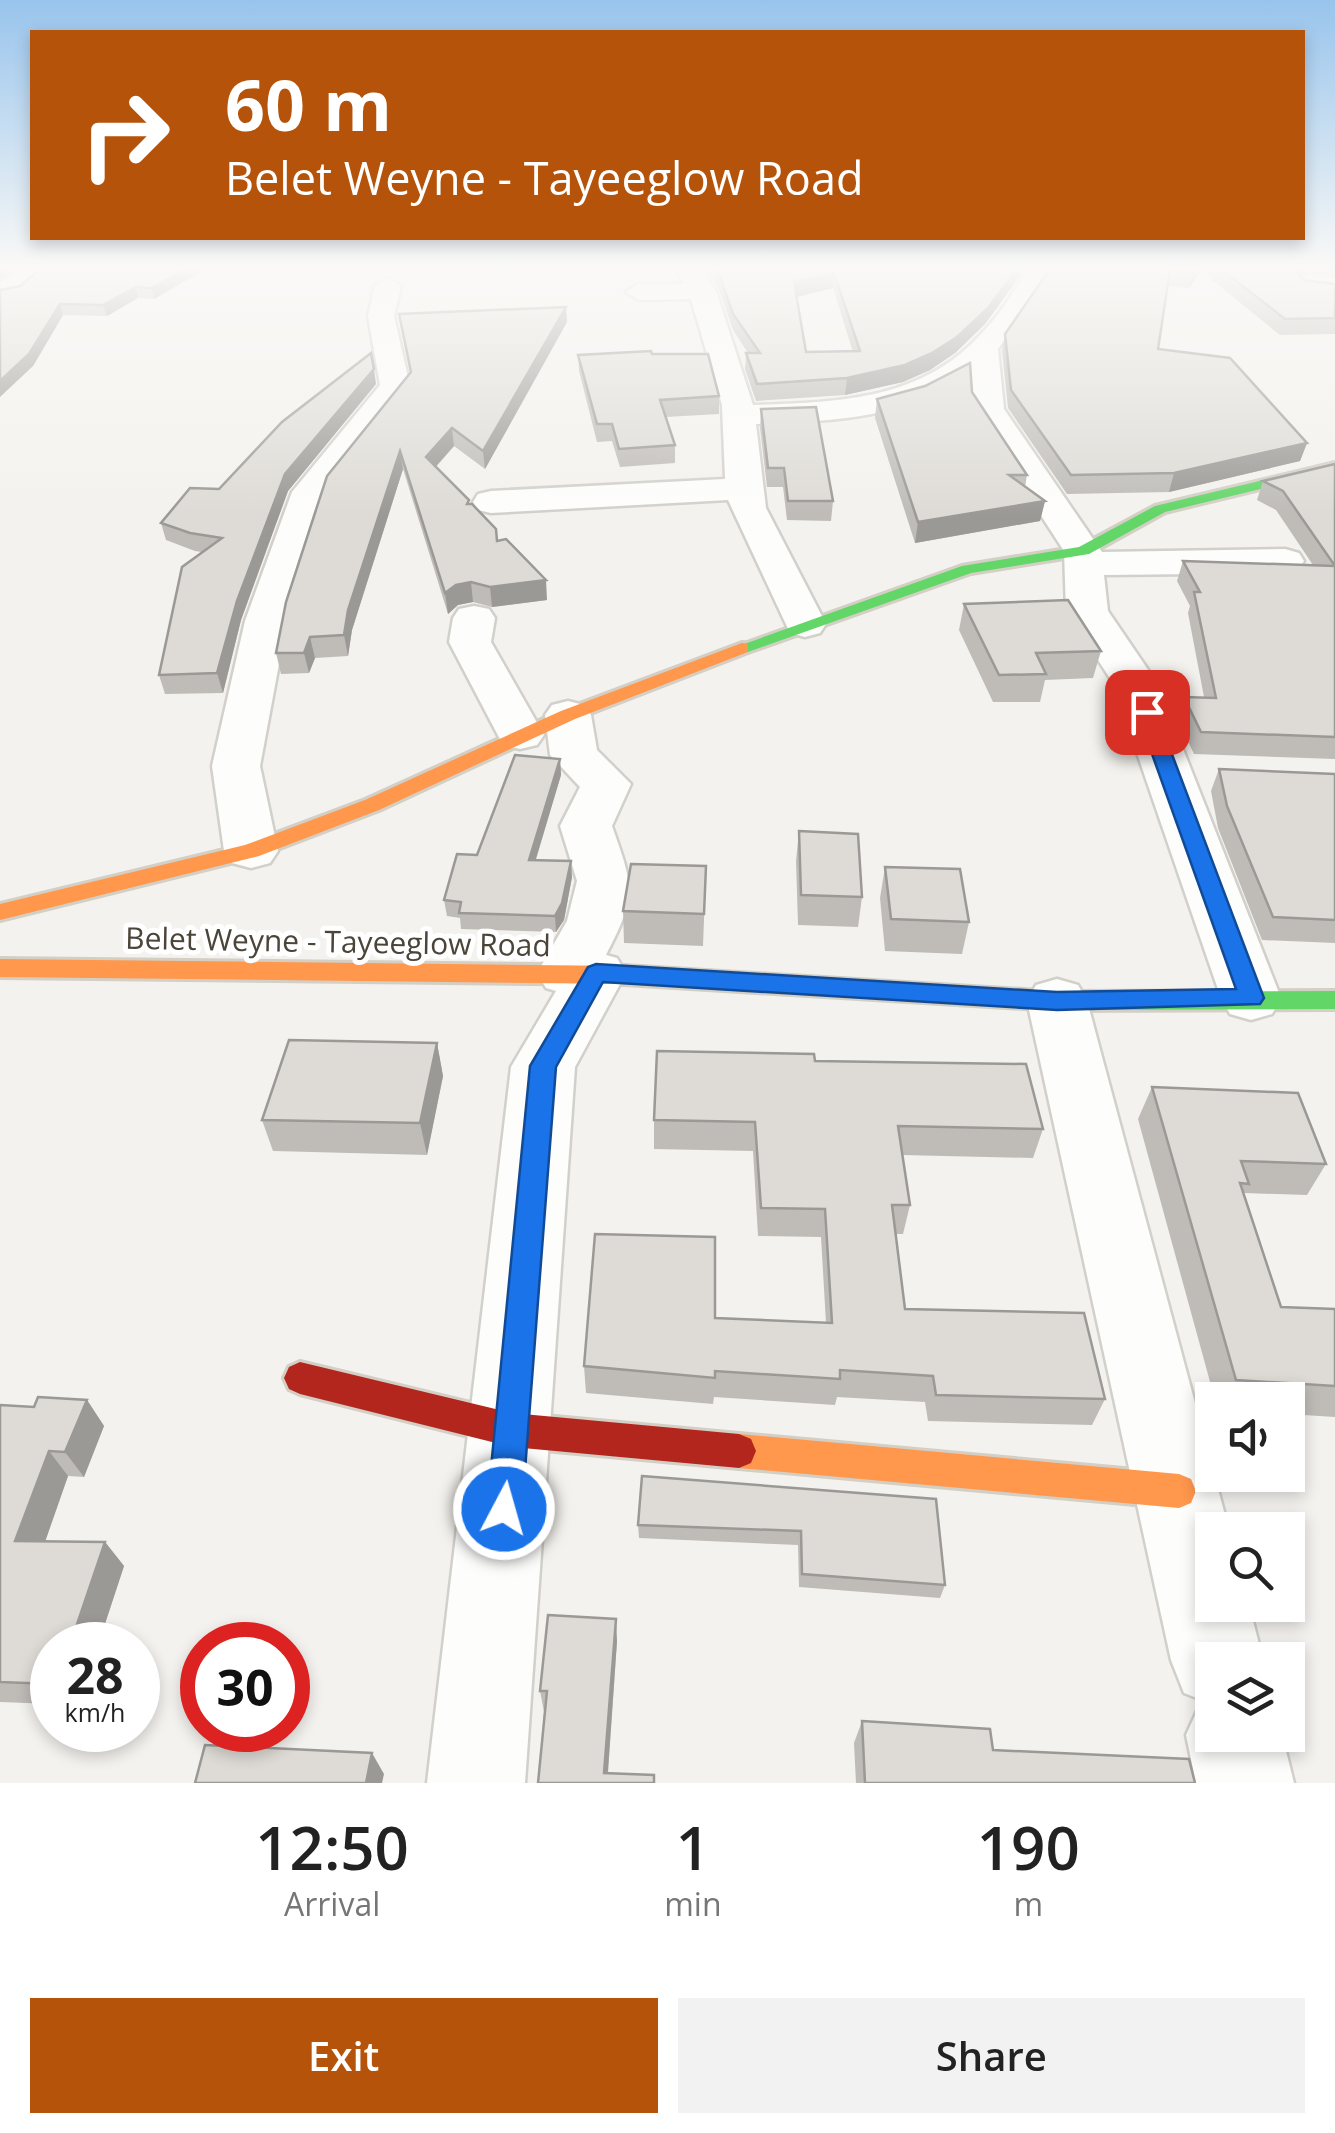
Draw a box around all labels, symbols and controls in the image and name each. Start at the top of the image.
text: 60 m [225,56,392,152]
icon: right [60,70,190,200]
text: Belet Weyne - Tayeeglow Road [225,147,863,208]
pin [1105,670,1190,755]
icon: arrive [1120,685,1175,740]
street label: Belet Weyne - Tayeeglow Road [125,917,551,965]
map controls [1195,1382,1305,1752]
button: sound [1195,1382,1305,1492]
position arrow [452,1457,556,1561]
button: search [1195,1512,1305,1622]
speed limit sign: 30 [180,1622,310,1752]
text: 28 [66,1641,124,1709]
button: layers [1195,1642,1305,1752]
text: km/h [65,1695,125,1729]
text: 12:50 [255,1806,409,1888]
text: 1 [676,1806,710,1888]
text: 190 [977,1806,1080,1888]
text: Arrival [284,1882,380,1925]
text: min [664,1882,722,1925]
text: m [1013,1882,1043,1925]
button: Exit [30,1998,658,2113]
button: Share [678,1998,1305,2113]

